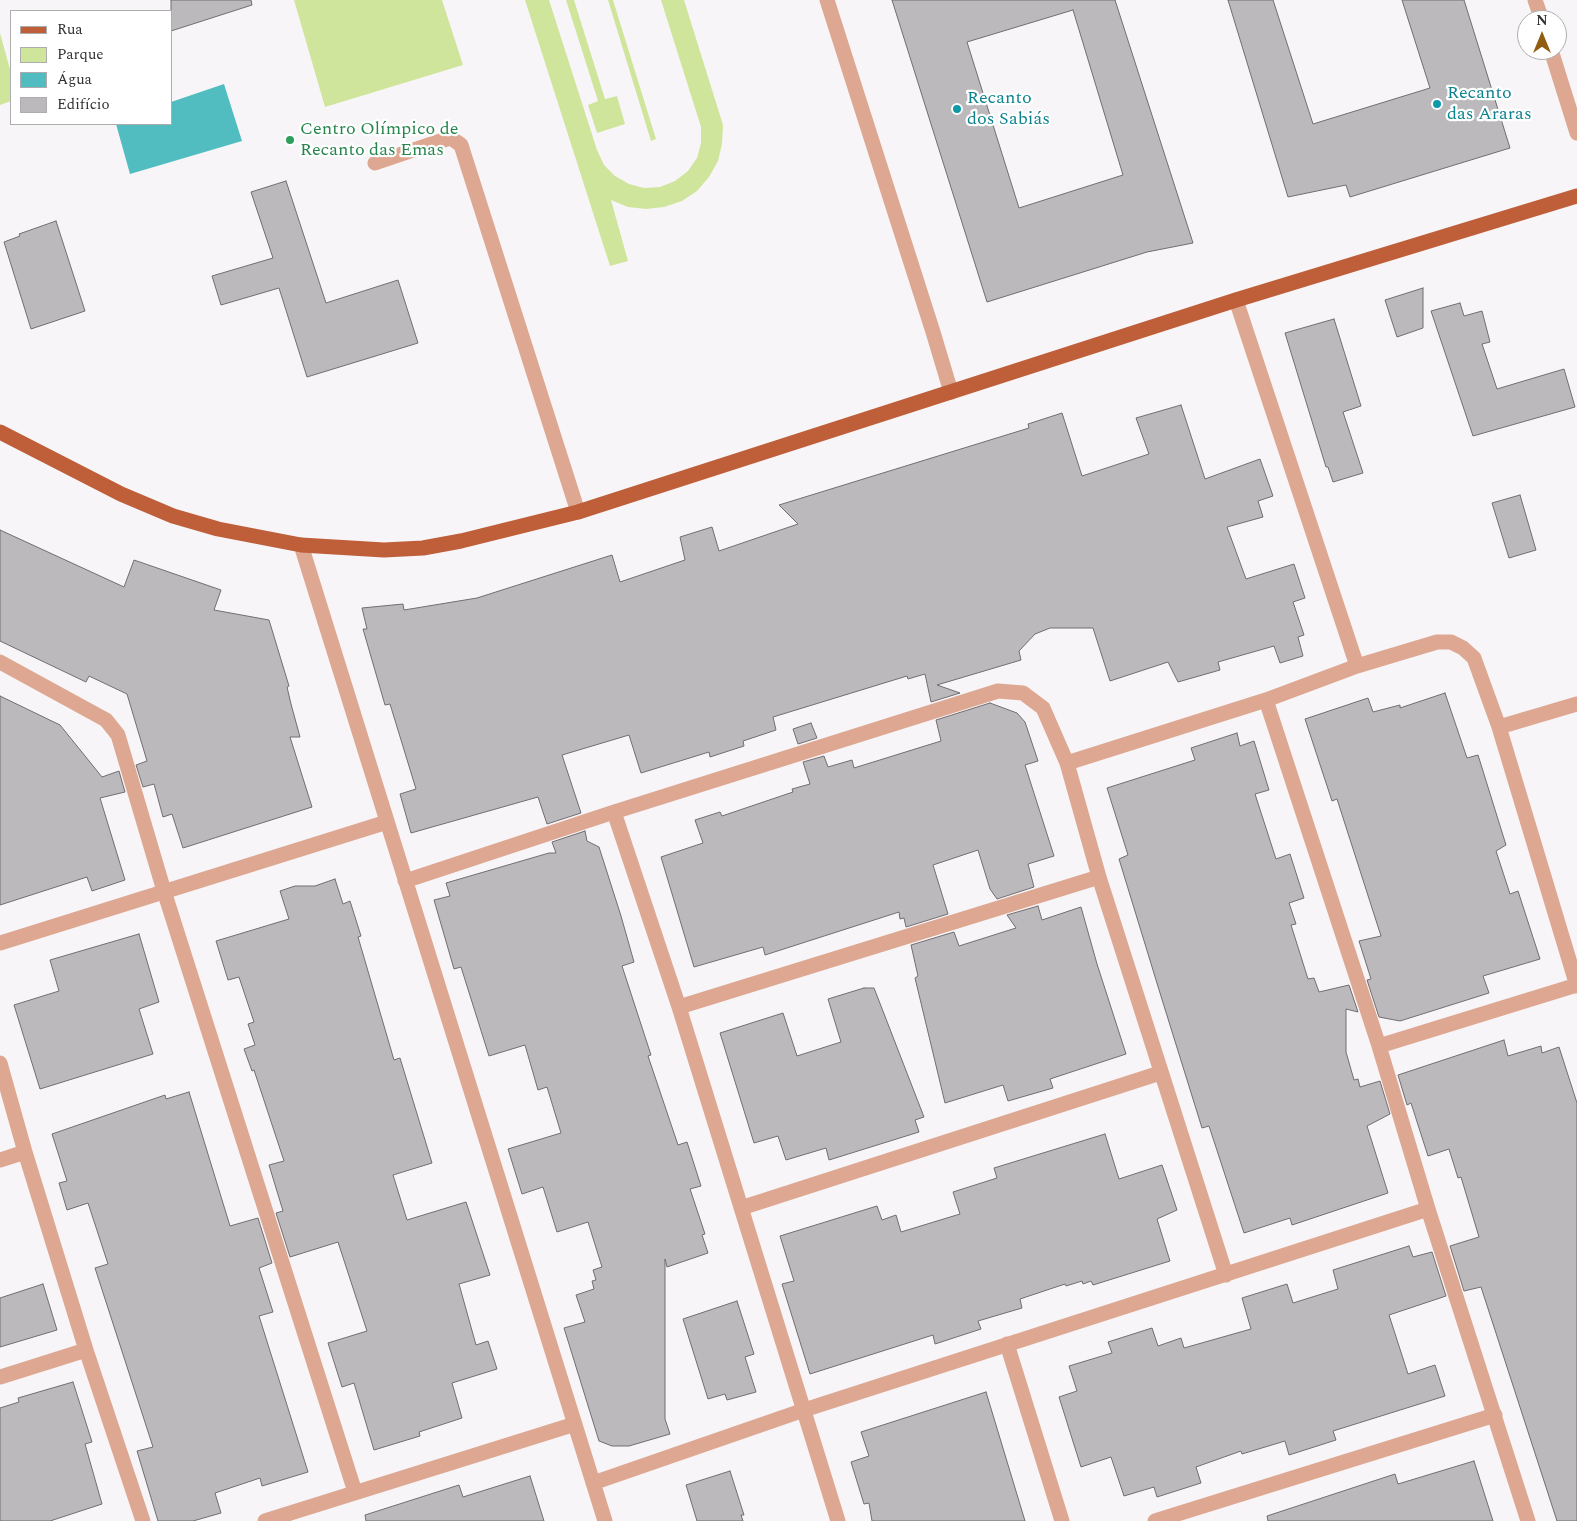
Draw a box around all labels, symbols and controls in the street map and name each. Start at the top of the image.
legend [10,10,172,125]
north arrow [1517,10,1567,60]
text: N [1536,10,1548,31]
text: Rua [57,18,83,41]
text: Parque [57,43,104,66]
text: Água [57,68,92,91]
place label: Recanto das Araras [1447,83,1532,126]
place label: Recanto dos Sabiás [967,88,1050,130]
text: Edifício [57,93,110,116]
marker: Recanto das Araras [1431,98,1443,110]
marker: Recanto dos Sabiás [951,103,963,115]
place label: Centro Olímpico de Recanto das Emas [300,119,459,162]
marker: Centro Olímpico de Recanto das Emas [284,134,296,146]

